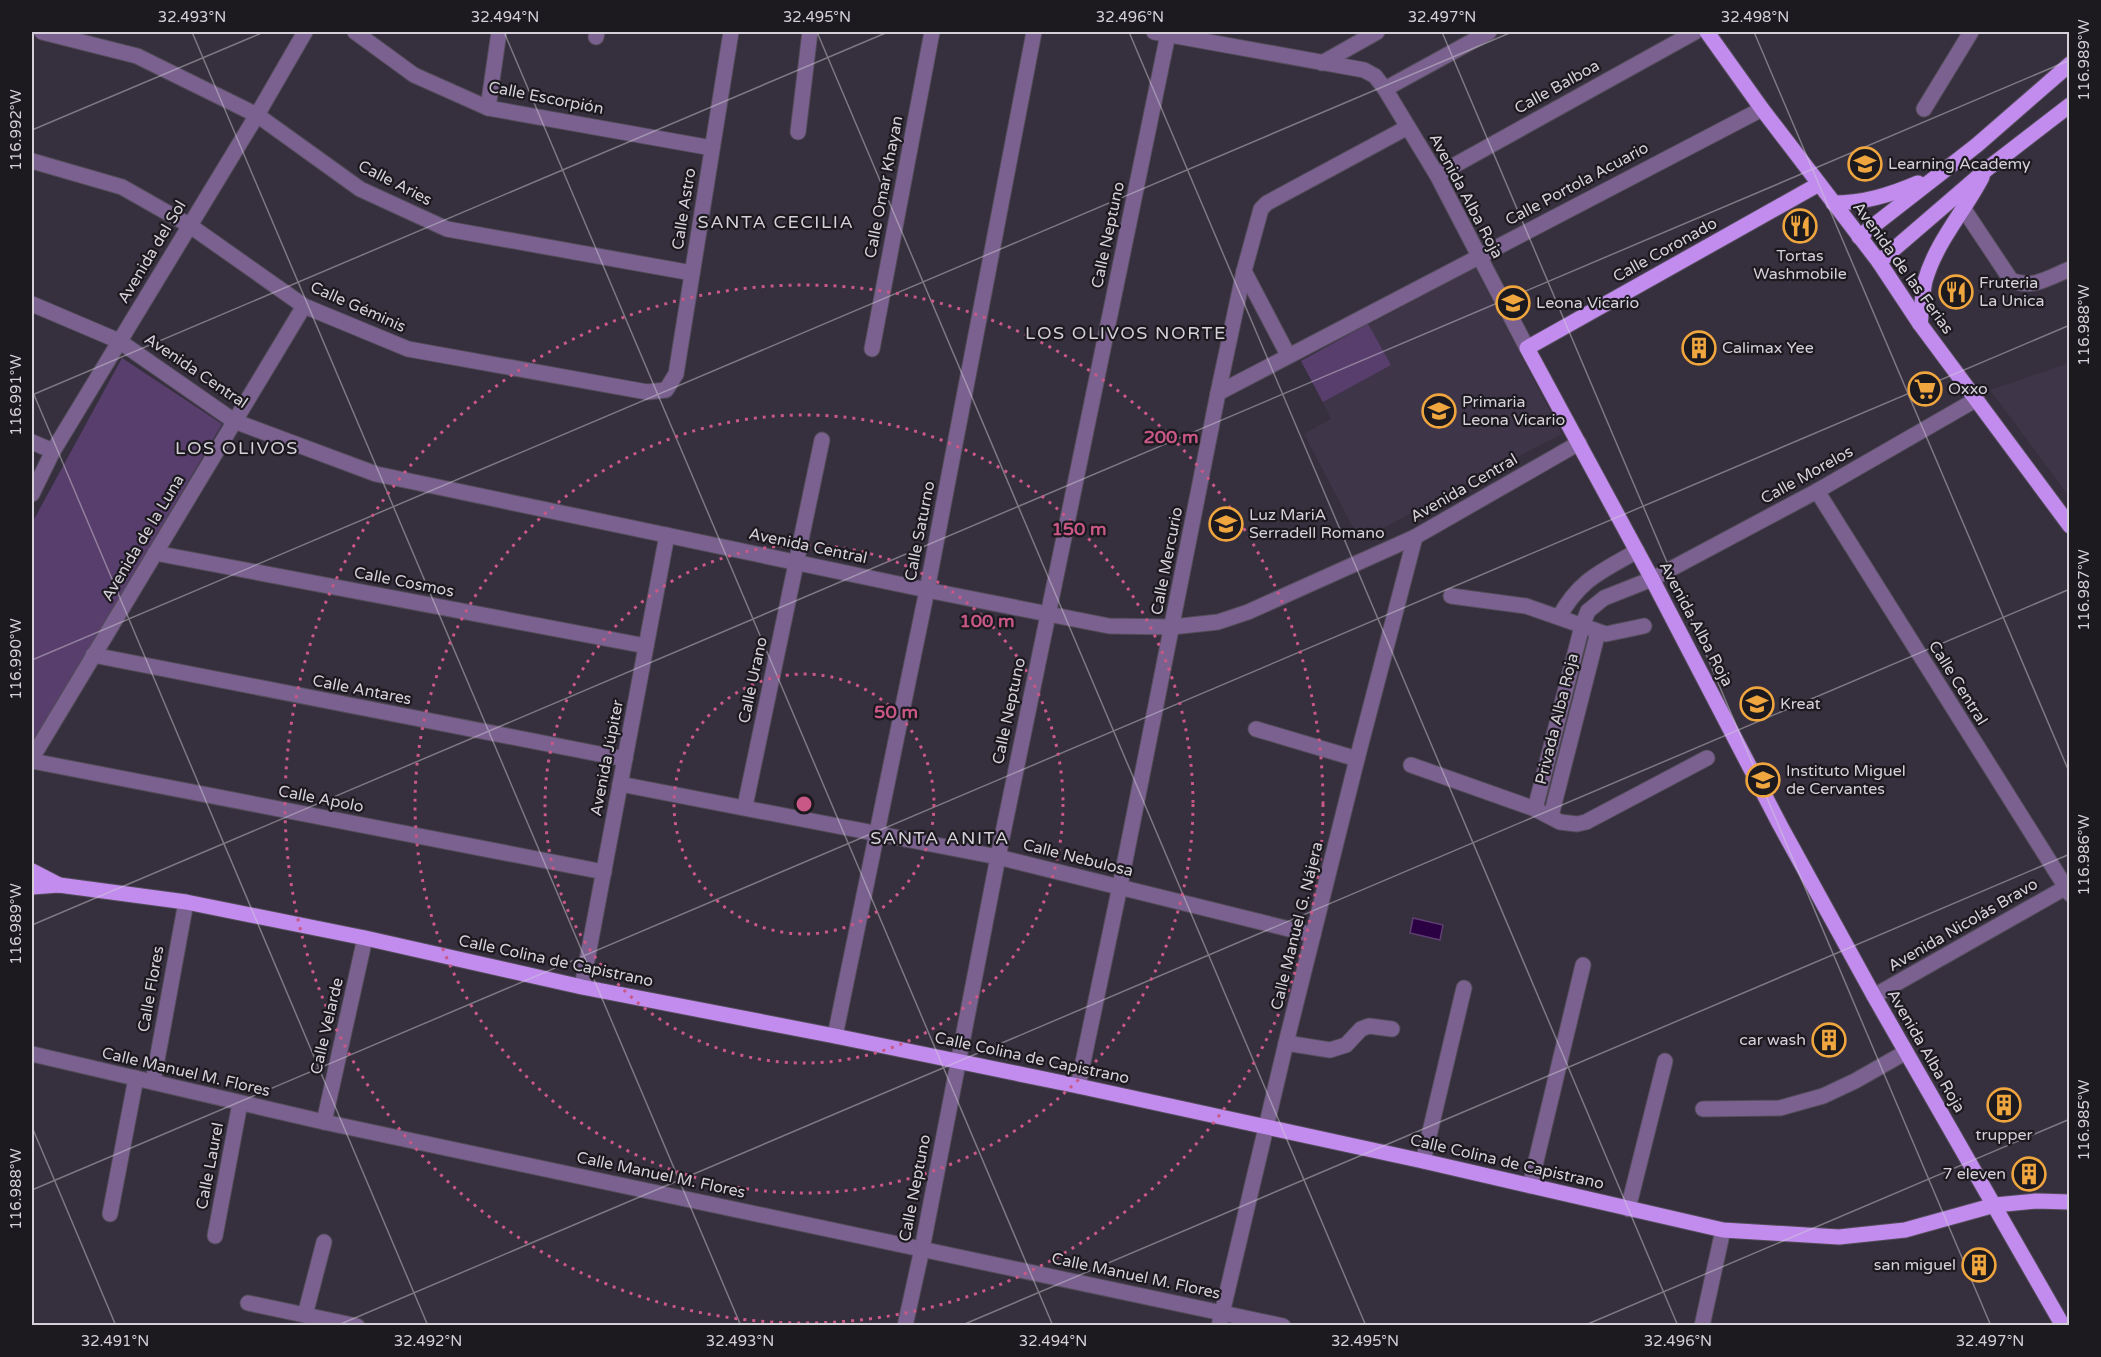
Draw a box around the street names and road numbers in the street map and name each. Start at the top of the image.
street label: Calle Balboa [1511,55,1603,119]
street label: Calle Escorpión [487,77,605,119]
street label: Calle Omar Khayan [860,114,908,260]
street label: Avenida Alba Roja [1425,130,1507,262]
street label: Calle Portola Acuario [1502,138,1652,230]
street label: Calle Aries [355,156,435,210]
street label: Calle Astro [668,167,700,251]
street label: Calle Neptuno [1087,180,1129,290]
street label: Avenida del Sol [113,197,191,307]
street label: Avenida de las Ferias [1848,198,1958,338]
street label: Calle Coronado [1609,213,1721,287]
street label: Calle Géminis [307,277,409,337]
street label: Avenida Central [140,329,252,413]
street label: Calle Morelos [1757,441,1857,509]
street label: Avenida Central [1407,449,1521,527]
street label: Avenida de la Luna [97,471,189,605]
street label: Calle Saturno [901,479,939,583]
street label: Calle Mercurio [1147,505,1187,617]
street label: Avenida Central [747,524,869,568]
street label: Avenida Alba Roja [1655,558,1737,690]
street label: Calle Cosmos [352,562,456,602]
street label: Calle Urano [734,635,772,725]
street label: Calle Central [1924,637,1992,729]
street label: Privada Alba Roja [1531,651,1583,787]
street label: Calle Neptuno [988,656,1030,766]
street label: Calle Antares [311,671,413,709]
street label: Avenida Júpiter [586,697,628,818]
street label: Calle Apolo [277,781,365,817]
street label: Calle Nebulosa [1021,835,1135,881]
street label: Calle Manuel G. Nájera [1266,840,1328,1012]
street label: Avenida Nicolás Bravo [1885,874,2041,976]
street label: Calle Colina de Capistrano [457,931,655,991]
street label: Calle Flores [134,944,168,1034]
street label: Calle Velarde [306,976,348,1076]
street label: Avenida Alba Roja [1883,986,1969,1116]
street label: Calle Colina de Capistrano [933,1028,1131,1088]
street label: Calle Manuel M. Flores [100,1043,272,1101]
street label: Calle Laurel [192,1121,228,1211]
street label: Calle Colina de Capistrano [1408,1130,1606,1194]
street label: Calle Neptuno [895,1133,935,1243]
street label: Calle Manuel M. Flores [575,1147,747,1203]
street label: Calle Manuel M. Flores [1050,1248,1222,1304]

